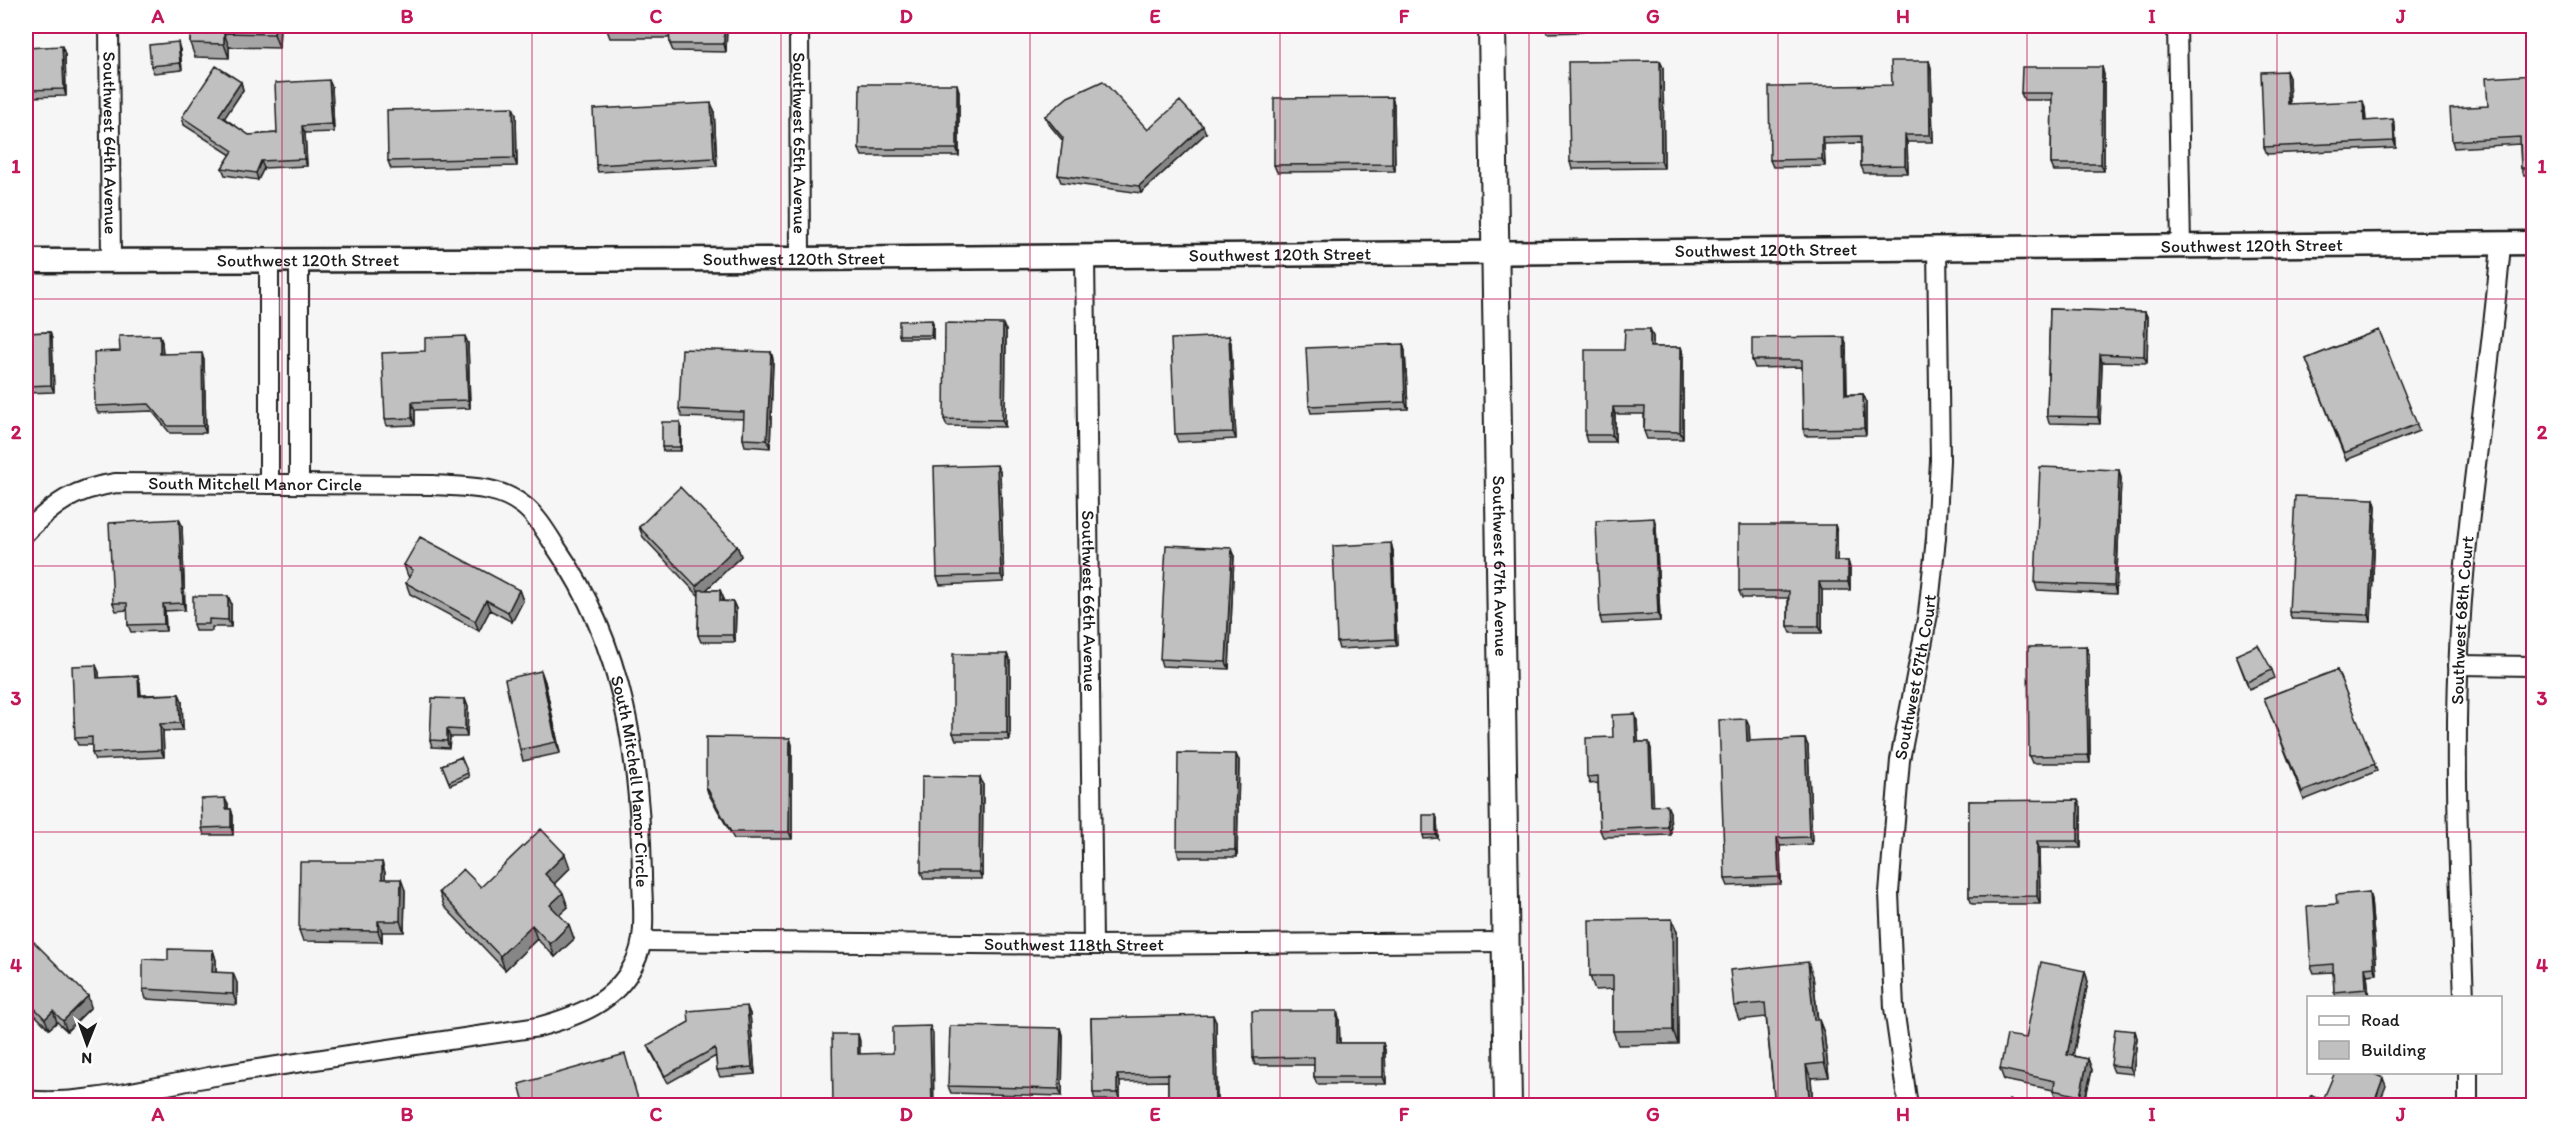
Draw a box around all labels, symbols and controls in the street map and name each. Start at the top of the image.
text: A [151,4,165,28]
text: B [401,4,414,28]
text: C [650,4,663,28]
text: D [899,4,913,28]
text: E [1149,4,1161,28]
text: F [1399,4,1410,28]
text: G [1646,4,1660,28]
text: H [1896,4,1910,28]
text: I [2148,4,2156,28]
text: J [2395,4,2406,28]
street label: Southwest 64th Avenue [98,51,122,235]
street label: Southwest 65th Avenue [788,52,811,234]
text: 1 [11,154,21,178]
text: 1 [2537,154,2547,178]
street label: Southwest 120th Street [2161,234,2343,257]
street label: Southwest 120th Street [1675,238,1857,262]
street label: Southwest 120th Street [1189,243,1371,266]
street label: Southwest 120th Street [703,247,885,270]
street label: Southwest 120th Street [217,249,399,272]
text: 2 [11,420,22,444]
text: 2 [2537,420,2548,444]
street label: South Mitchell Manor Circle [148,472,362,496]
street label: Southwest 67th Avenue [1488,475,1512,657]
street label: Southwest 66th Avenue [1077,510,1101,692]
street label: Southwest 68th Court [2446,535,2479,705]
street label: Southwest 67th Court [1889,593,1941,762]
street label: South Mitchell Manor Circle [606,673,653,888]
text: 3 [11,686,22,710]
text: 3 [2537,686,2548,710]
street label: Southwest 118th Street [984,933,1164,956]
text: 4 [10,953,22,977]
text: 4 [2536,953,2548,977]
legend [2307,996,2502,1074]
text: Road [2361,1009,2400,1031]
north arrow [57,1014,117,1074]
text: Building [2361,1039,2427,1061]
text: N [81,1049,92,1068]
text: A [151,1102,165,1126]
text: B [401,1102,414,1126]
text: C [650,1102,663,1126]
text: D [899,1102,913,1126]
text: E [1149,1102,1161,1126]
text: F [1399,1102,1410,1126]
text: G [1646,1102,1660,1126]
text: H [1896,1102,1910,1126]
text: I [2148,1102,2156,1126]
text: J [2395,1102,2406,1126]

